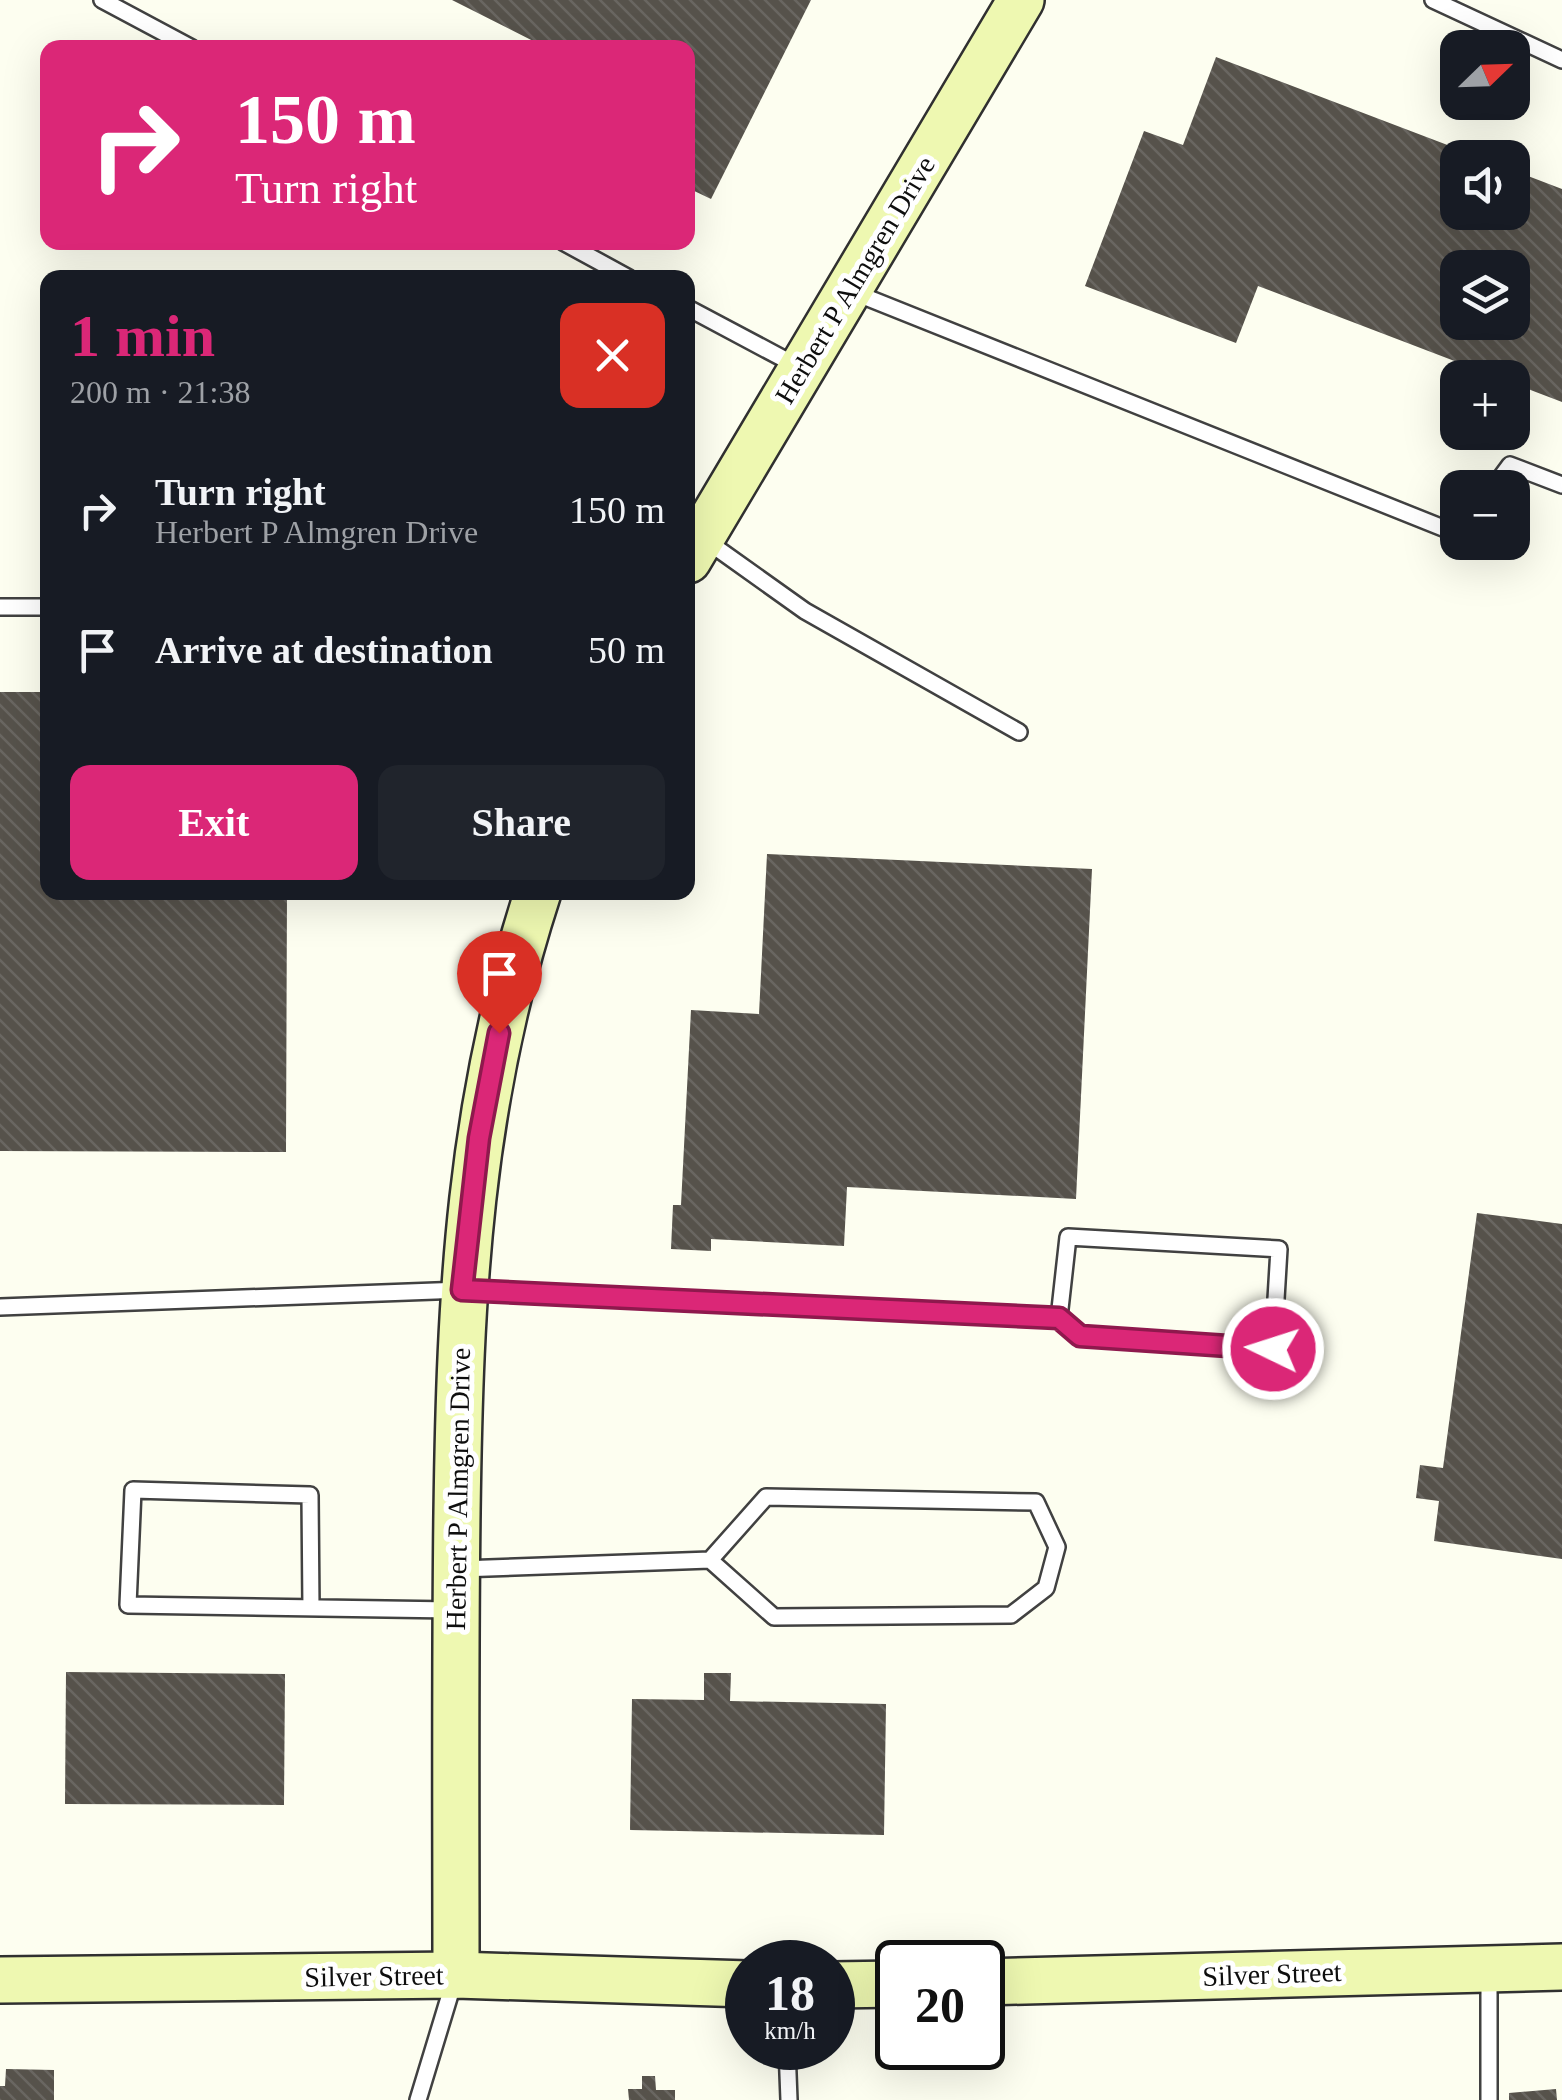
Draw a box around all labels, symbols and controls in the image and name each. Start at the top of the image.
north arrow [1440,30,1530,120]
map controls [1440,30,1530,560]
icon: right [70,80,200,210]
text: 150 m [235,81,416,158]
button: sound [1440,140,1530,230]
street label: Herbert P Almgren Drive [769,151,941,409]
text: Turn right [235,163,417,213]
button: layers [1440,250,1530,340]
text: 1 min [70,303,215,369]
button: close [560,303,665,408]
button: + [1440,360,1530,450]
text: 200 m · 21:38 [70,374,250,410]
button: − [1440,470,1530,560]
text: Turn right [155,471,326,513]
icon: right [70,483,125,538]
text: 150 m [569,489,665,531]
text: Herbert P Almgren Drive [155,514,478,550]
icon: arrive [70,623,125,678]
text: Arrive at destination [155,629,493,671]
text: 50 m [588,629,665,671]
button: Exit [70,765,358,880]
button: Share [378,765,665,880]
pin [457,931,542,1034]
icon: arrive [472,946,527,1001]
position arrow [1221,1297,1325,1401]
street label: Herbert P Almgren Drive [440,1347,476,1631]
speed limit sign: 20 [875,1940,1005,2070]
street label: Silver Street [1202,1956,1342,1992]
street label: Silver Street [304,1959,444,1993]
text: 18 [765,1965,815,2021]
text: km/h [764,2017,816,2044]

